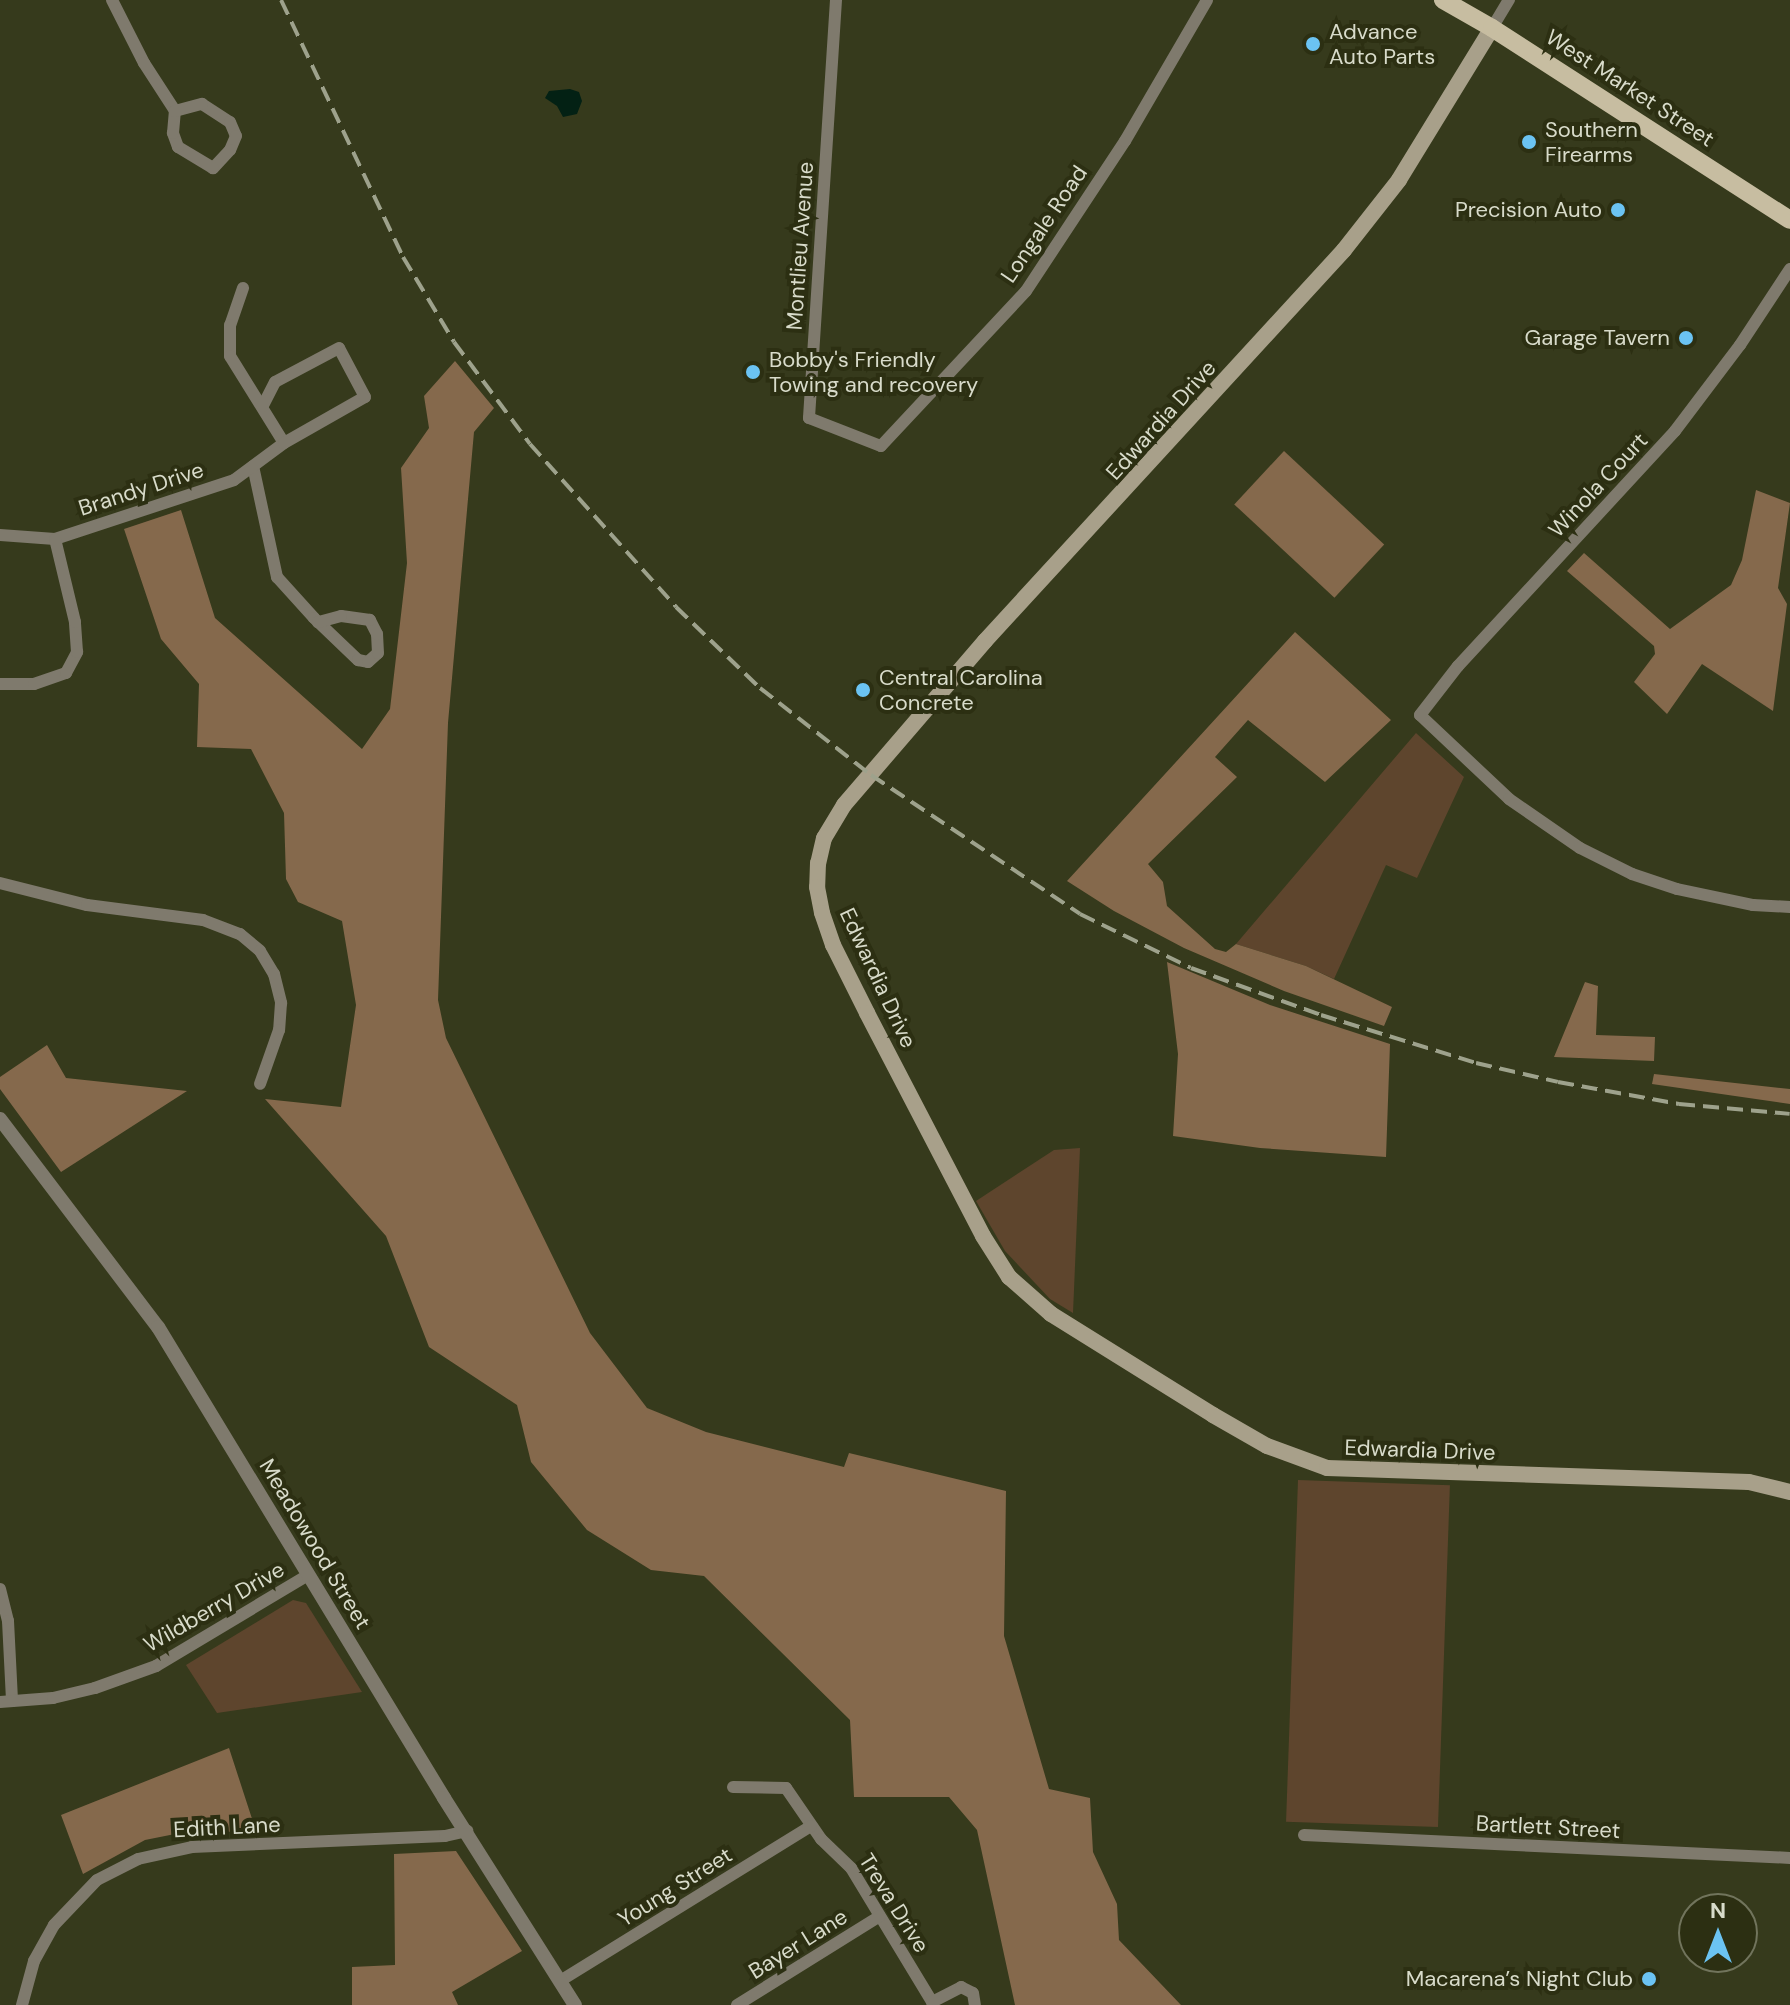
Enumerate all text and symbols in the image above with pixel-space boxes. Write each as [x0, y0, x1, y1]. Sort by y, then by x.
place label: Advance Auto Parts [1329, 18, 1435, 70]
street label: West Market Street [1541, 24, 1719, 152]
marker: Advance Auto Parts [1304, 35, 1322, 53]
place label: Southern Firearms [1545, 116, 1638, 168]
marker: Southern Firearms [1520, 133, 1538, 151]
street label: Longale Road [995, 160, 1093, 288]
street label: Montlieu Avenue [781, 161, 819, 331]
place label: Precision Auto [1455, 197, 1602, 223]
marker: Precision Auto [1609, 201, 1627, 219]
place label: Garage Tavern [1524, 325, 1670, 351]
marker: Garage Tavern [1677, 329, 1695, 347]
place label: Bobby's Friendly Towing and recovery [769, 346, 978, 398]
street label: Edwardia Drive [1101, 355, 1221, 485]
marker: Bobby's Friendly Towing and recovery [744, 363, 762, 381]
street label: Winola Court [1543, 427, 1653, 543]
street label: Brandy Drive [75, 456, 207, 522]
place label: Central Carolina Concrete [879, 664, 1043, 716]
marker: Central Carolina Concrete [854, 681, 872, 699]
street label: Edwardia Drive [834, 904, 922, 1052]
street label: Edwardia Drive [1344, 1434, 1496, 1466]
street label: Meadowood Street [254, 1454, 376, 1634]
street label: Wildberry Drive [139, 1556, 289, 1658]
street label: Bartlett Street [1475, 1810, 1621, 1844]
street label: Edith Lane [173, 1811, 281, 1843]
street label: Young Street [613, 1841, 737, 1933]
street label: Treva Drive [853, 1849, 935, 1957]
north arrow [1678, 1893, 1758, 1973]
text: N [1710, 1896, 1726, 1925]
street label: Bayer Lane [744, 1903, 852, 1985]
place label: Macarena’s Night Club [1406, 1966, 1633, 1992]
marker: Macarena’s Night Club [1640, 1970, 1658, 1988]

